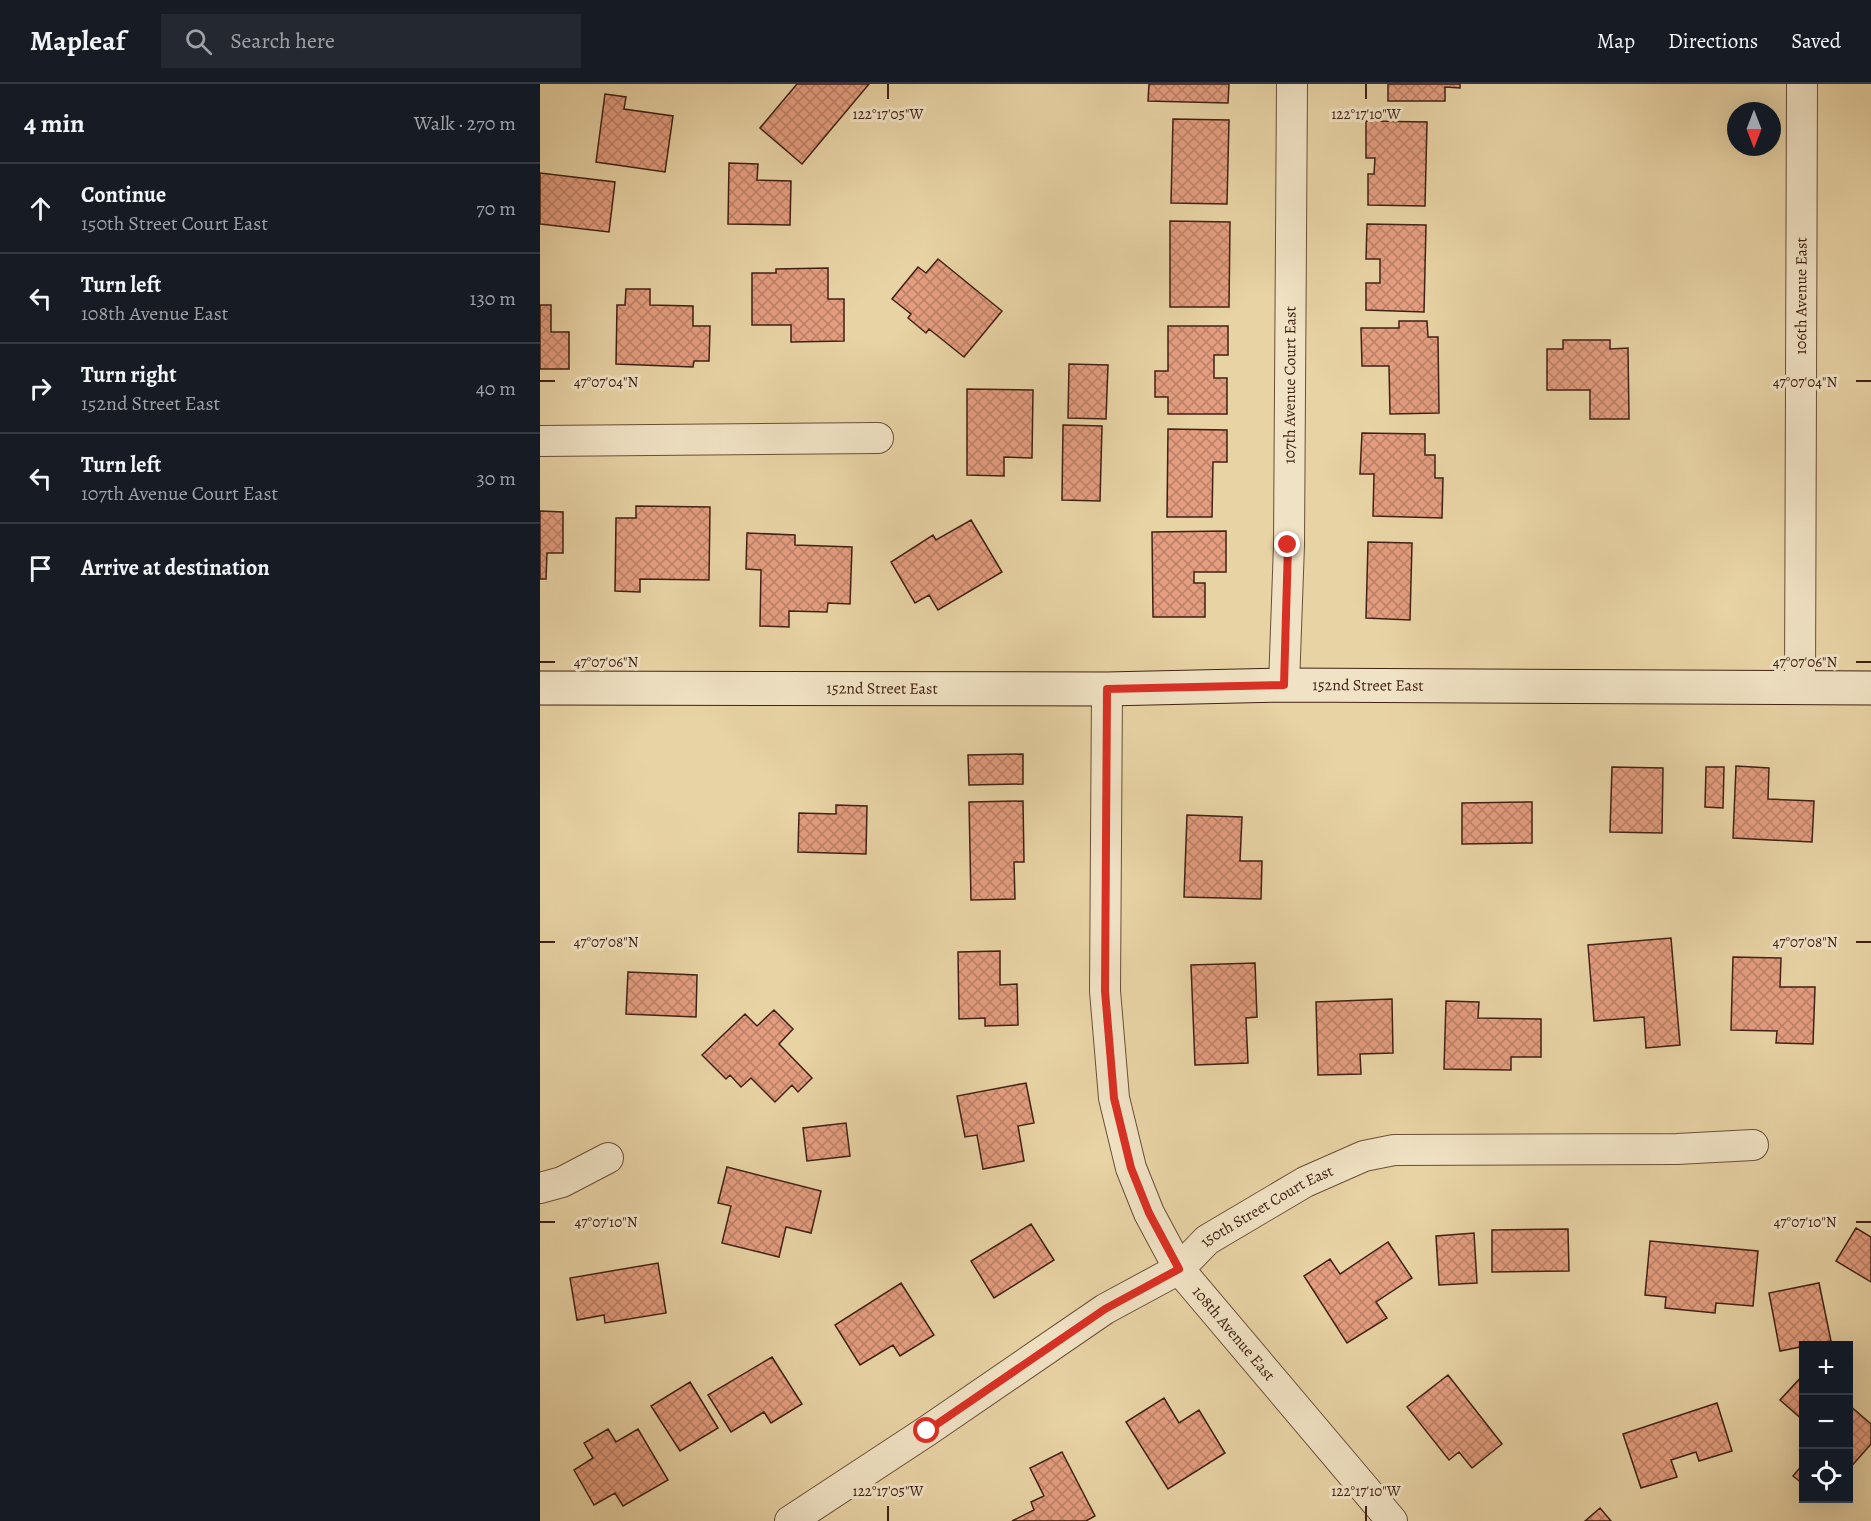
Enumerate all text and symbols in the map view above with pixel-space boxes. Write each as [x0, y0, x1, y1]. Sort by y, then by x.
search box [161, 14, 581, 68]
text: Mapleaf [30, 22, 125, 60]
icon: search [182, 25, 215, 58]
text: Search here [230, 26, 335, 56]
text: Map [1597, 27, 1635, 55]
text: Directions [1668, 27, 1758, 55]
text: Saved [1791, 27, 1841, 55]
north arrow [1727, 102, 1781, 156]
text: 122°17'05"W [853, 104, 923, 124]
text: 122°17'10"W [1331, 104, 1401, 124]
text: 4 min [24, 106, 85, 141]
text: Walk · 270 m [414, 110, 516, 137]
text: Continue [81, 180, 166, 210]
icon: ahead [24, 192, 57, 225]
text: 70 m [476, 195, 516, 222]
text: 150th Street Court East [81, 210, 268, 237]
street label: 106th Avenue East [1790, 237, 1812, 355]
text: Turn left [81, 270, 161, 300]
icon: left [24, 282, 57, 315]
text: 130 m [470, 285, 516, 312]
text: 108th Avenue East [81, 300, 228, 327]
street label: 107th Avenue Court East [1279, 306, 1302, 464]
text: Turn right [81, 360, 177, 390]
icon: right [24, 372, 57, 405]
text: 47°07'04"N [574, 372, 639, 392]
text: 47°07'04"N [1773, 372, 1838, 392]
text: 40 m [476, 375, 516, 402]
text: 152nd Street East [81, 390, 220, 417]
text: Turn left [81, 450, 161, 480]
icon: left [24, 462, 57, 495]
text: 30 m [476, 465, 516, 492]
text: 107th Avenue Court East [81, 480, 278, 507]
route end [1274, 531, 1300, 557]
icon: arrive [24, 552, 57, 585]
text: Arrive at destination [81, 553, 270, 583]
text: 47°07'06"N [574, 652, 639, 672]
text: 47°07'06"N [1773, 652, 1838, 672]
street label: 152nd Street East [1312, 674, 1424, 697]
street label: 152nd Street East [826, 678, 938, 700]
text: 47°07'08"N [573, 932, 639, 952]
text: 47°07'08"N [1772, 932, 1838, 952]
street label: 150th Street Court East [1195, 1160, 1337, 1252]
text: 47°07'10"N [575, 1212, 638, 1232]
text: 47°07'10"N [1774, 1212, 1837, 1232]
street label: 108th Avenue East [1187, 1281, 1280, 1386]
map controls [1799, 1341, 1853, 1503]
button: + [1799, 1341, 1853, 1395]
button: − [1799, 1395, 1853, 1449]
route start [913, 1417, 939, 1443]
button: locate [1799, 1449, 1853, 1503]
text: 122°17'05"W [853, 1481, 923, 1501]
text: 122°17'10"W [1331, 1481, 1401, 1501]

